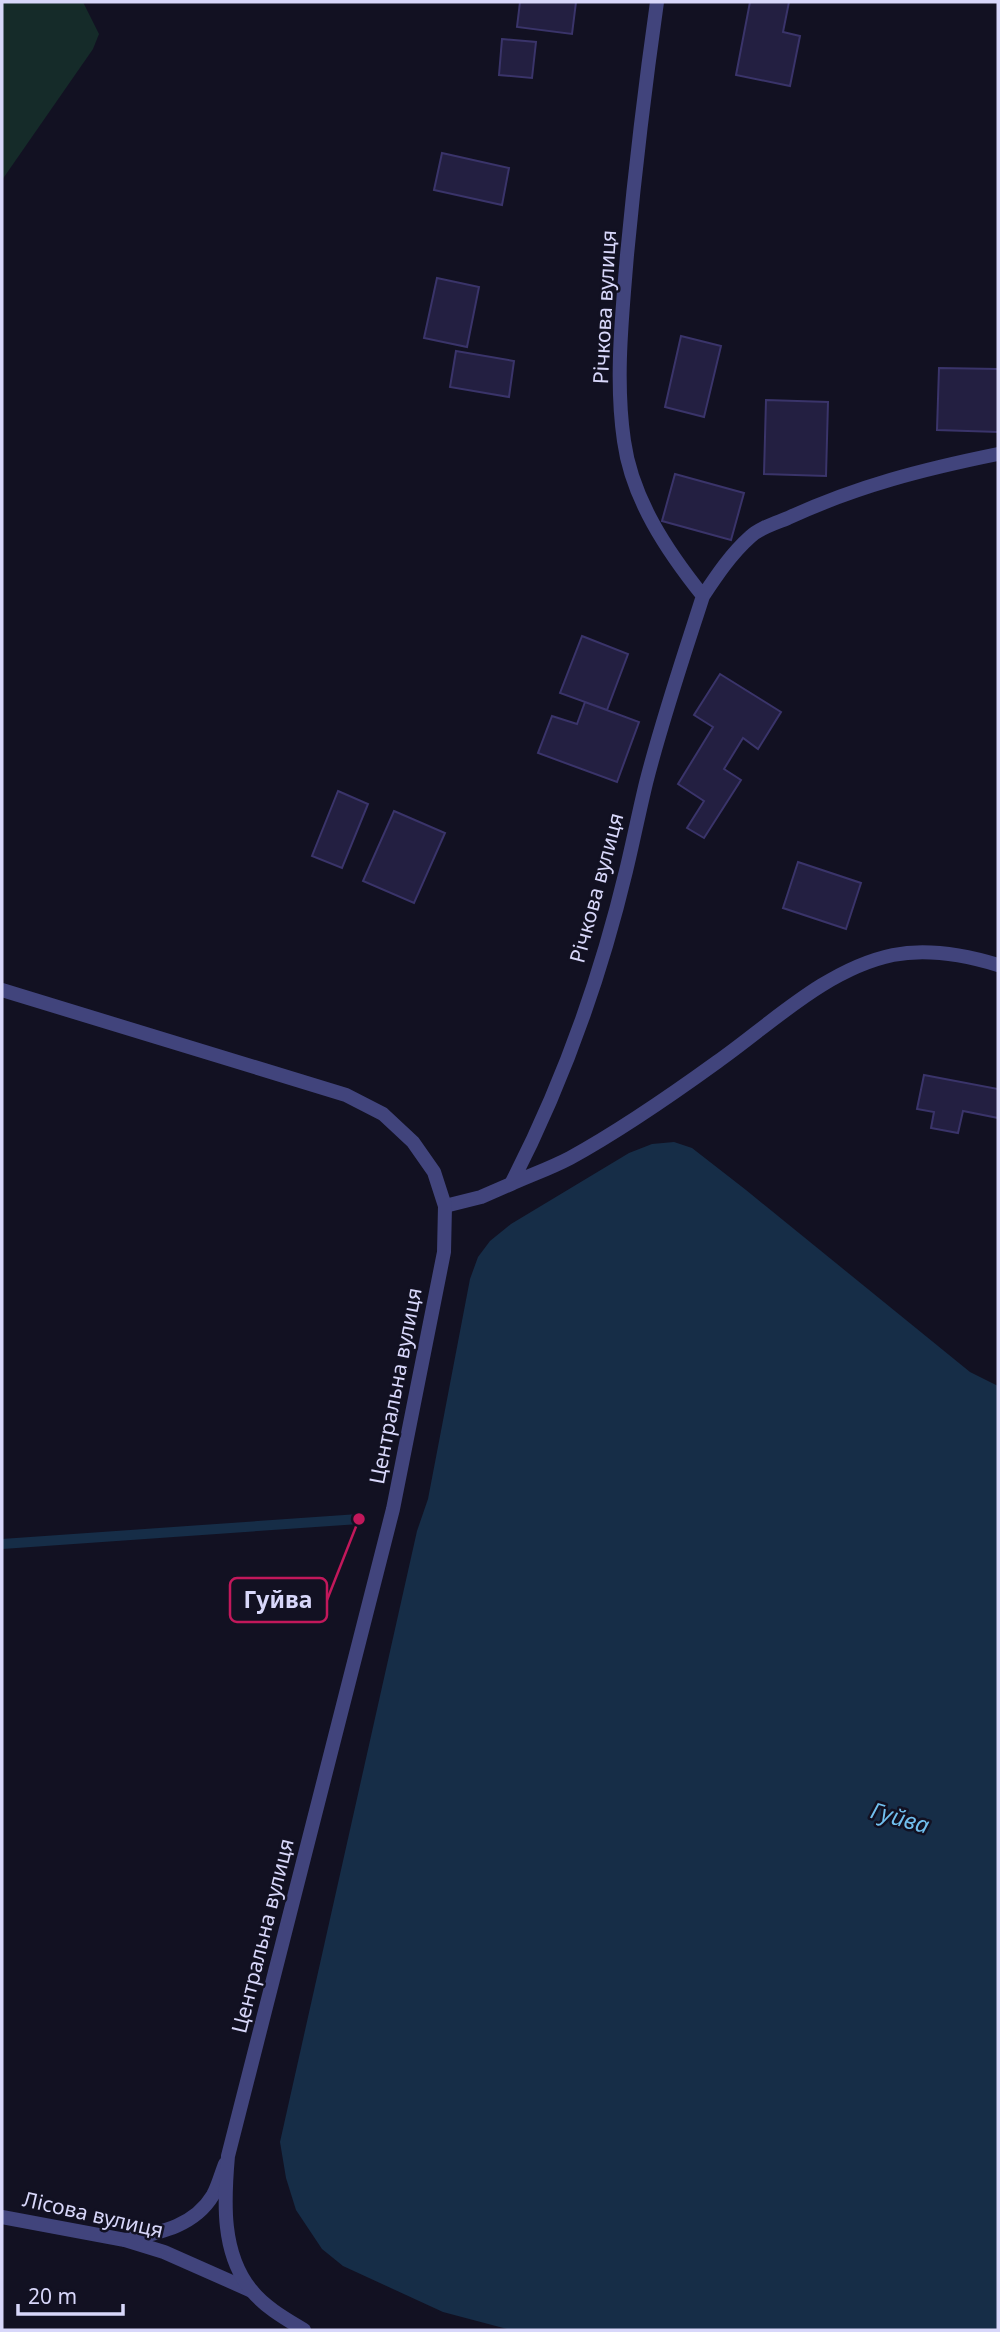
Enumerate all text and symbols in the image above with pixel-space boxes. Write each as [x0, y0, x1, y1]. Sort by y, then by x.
street label: Річкова вулиця [586, 229, 622, 385]
street label: Річкова вулиця [563, 810, 630, 966]
street label: Центральна вулиця [362, 1285, 428, 1486]
callout: Гуйва [230, 1578, 327, 1622]
text: Гуйва [244, 1583, 312, 1615]
water label: Гуйва [867, 1793, 933, 1841]
street label: Центральна вулиця [224, 1836, 300, 2036]
street label: Лісова вулиця [20, 2184, 166, 2244]
scale bar [18, 2272, 122, 2316]
text: 20 m [28, 2282, 77, 2310]

